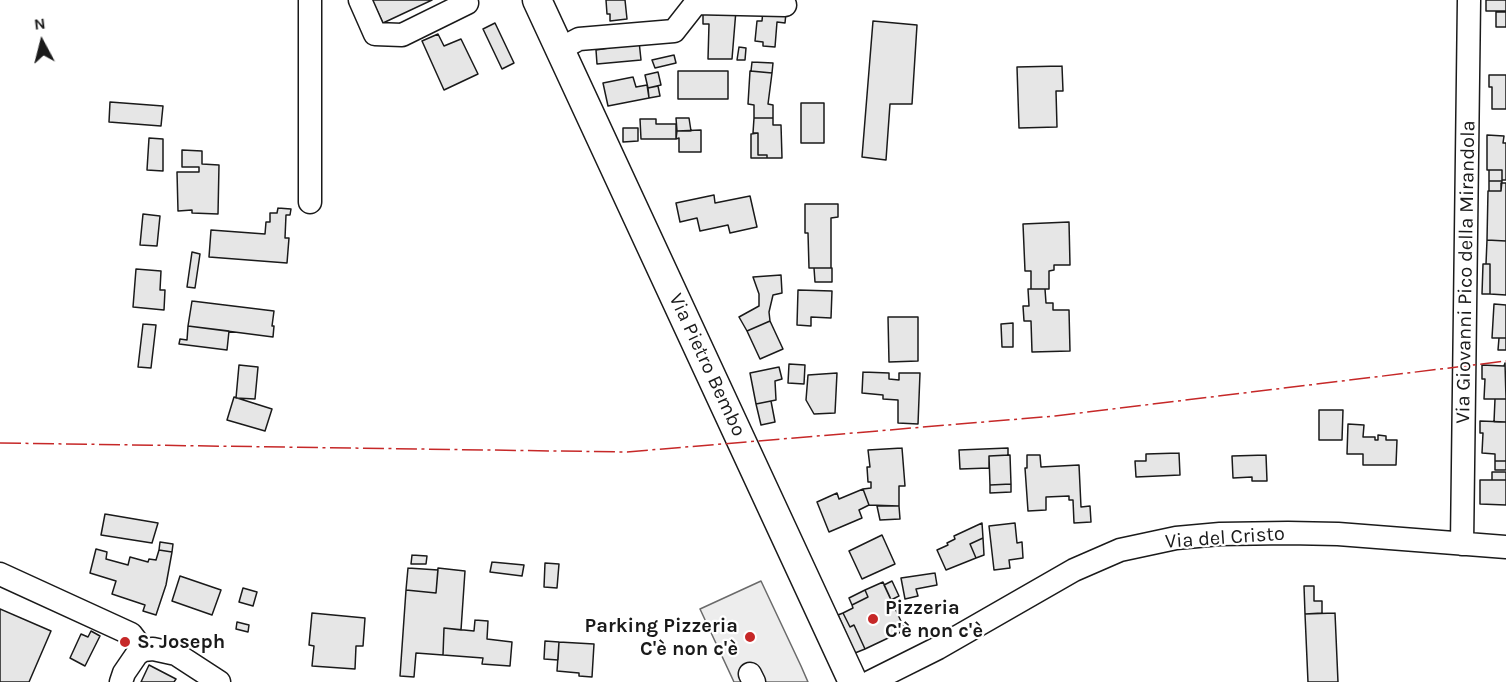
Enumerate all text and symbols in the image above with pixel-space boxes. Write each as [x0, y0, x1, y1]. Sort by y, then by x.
north arrow [12, 12, 72, 72]
text: N [33, 14, 47, 34]
street label: Via Giovanni Pico della Mirandola [1451, 120, 1481, 424]
street label: Via Pietro Bembo [663, 290, 751, 440]
street label: Via del Cristo [1164, 522, 1286, 554]
place label: Pizzeria C'è non c'è [885, 596, 983, 643]
marker: Pizzeria C'è non c'è [866, 612, 880, 626]
place label: Parking Pizzeria C'è non c'è [585, 614, 738, 661]
place label: S. Joseph [137, 630, 225, 654]
marker: Parking Pizzeria C'è non c'è [743, 630, 757, 644]
marker: S. Joseph [118, 635, 132, 649]

